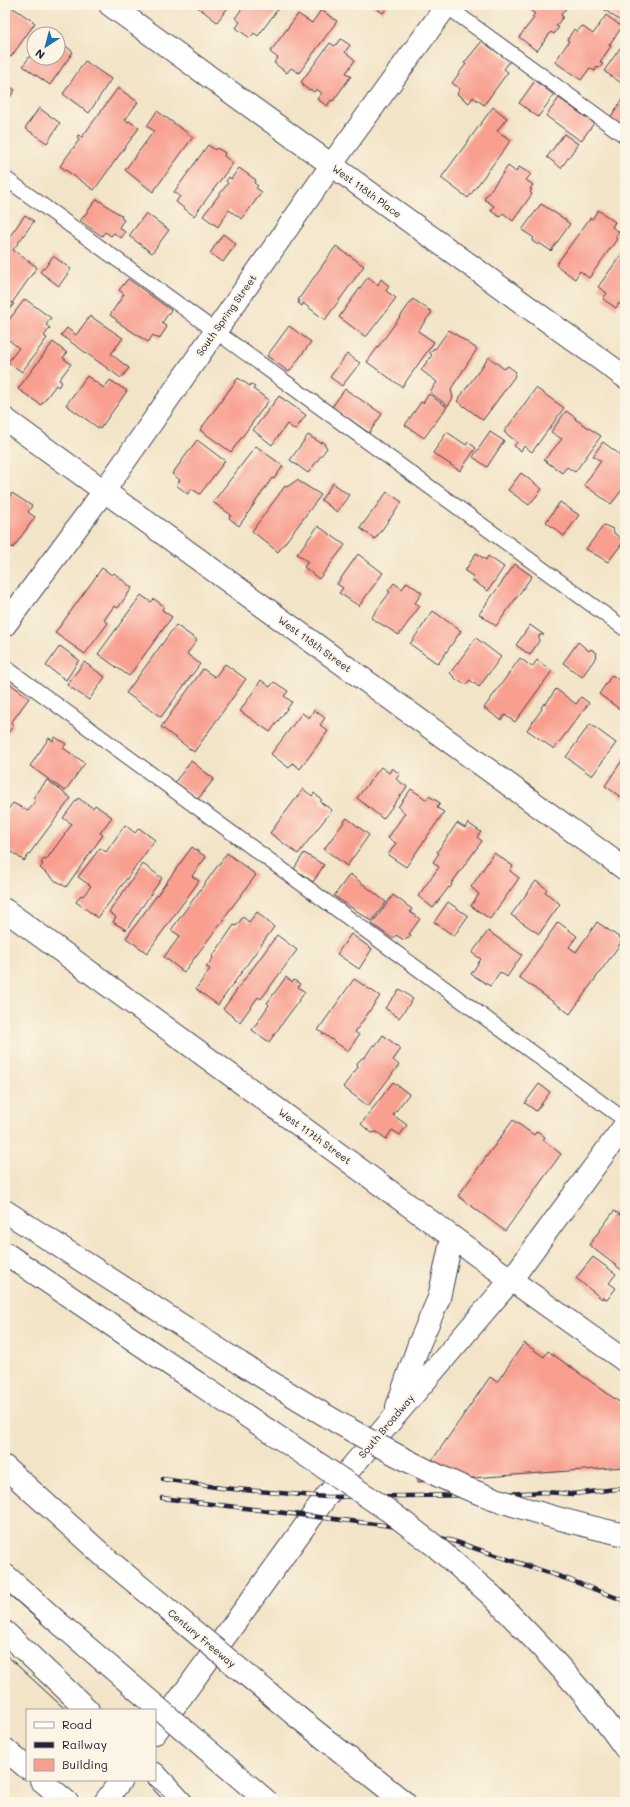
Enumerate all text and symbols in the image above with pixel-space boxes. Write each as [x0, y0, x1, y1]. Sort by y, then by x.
north arrow [26, 26, 66, 66]
text: N [32, 46, 48, 63]
street label: West 118th Place [329, 161, 405, 221]
street label: South Spring Street [193, 271, 259, 359]
street label: West 118th Street [275, 613, 355, 675]
street label: West 117th Street [276, 1105, 354, 1167]
street label: South Broadway [355, 1391, 417, 1461]
street label: Century Freeway [165, 1606, 239, 1670]
legend [26, 1709, 156, 1781]
text: Road [62, 1716, 92, 1732]
text: Railway [62, 1736, 107, 1752]
text: Building [62, 1756, 108, 1772]

